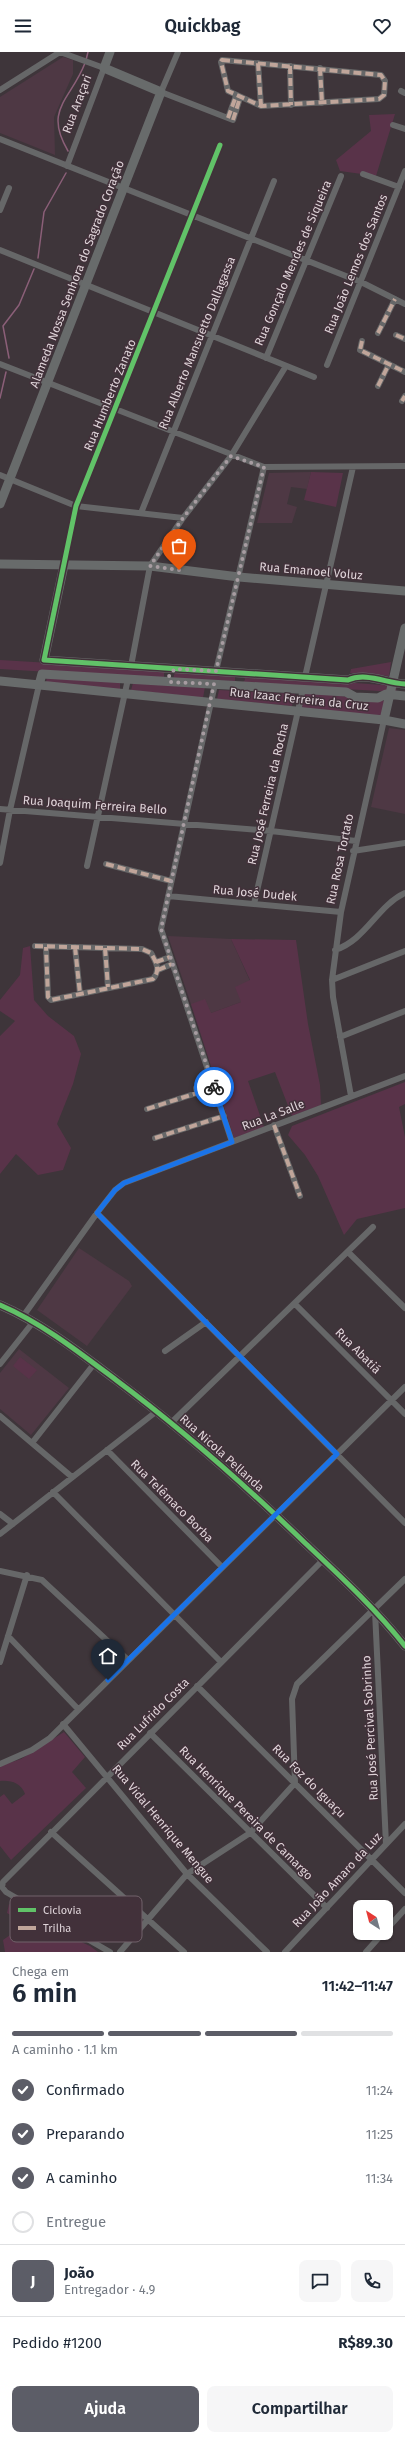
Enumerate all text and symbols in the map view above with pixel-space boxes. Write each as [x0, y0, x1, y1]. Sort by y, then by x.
icon: menu [12, 15, 34, 37]
text: Quickbag [164, 15, 241, 37]
icon: heart [371, 15, 393, 37]
street label: Rua Araçari [59, 73, 95, 135]
street label: Alameda Nossa Senhora do Sagrado Coração [27, 158, 127, 390]
street label: Rua Gonçalo Mendes de Siqueira [252, 178, 334, 348]
street label: Rua João Lemos dos Santos [322, 192, 391, 336]
street label: Rua Alberto Mansuetto Dallagassa [156, 255, 238, 431]
street label: Rua Humberto Zanato [81, 337, 139, 453]
pin [162, 529, 196, 570]
icon: bag [168, 535, 190, 557]
street label: Rua Emanoel Voluz [259, 560, 363, 582]
street label: Rua Izaac Ferreira da Cruz [229, 685, 369, 713]
street label: Rua José Ferreira da Rocha [245, 722, 291, 866]
street label: Rua Joaquim Ferreira Bello [22, 793, 168, 817]
street label: Rua Rosa Tortato [324, 812, 356, 906]
street label: Rua José Dudek [212, 882, 299, 904]
courier [194, 1067, 234, 1107]
icon: bike [203, 1076, 225, 1098]
street label: Rua La Salle [240, 1097, 306, 1133]
street label: Rua Abatiá [332, 1325, 384, 1377]
street label: Rua Nicola Pellanda [177, 1411, 267, 1495]
street label: Rua Telêmaco Borba [128, 1457, 216, 1545]
pin [91, 1639, 125, 1680]
icon: home [97, 1645, 119, 1667]
street label: Rua José Percival Sobrinho [359, 1655, 381, 1801]
street label: Rua Lufrido Costa [114, 1675, 192, 1753]
street label: Rua Foz do Iguaçu [269, 1741, 349, 1821]
street label: Rua Henrique Pereira de Camargo [176, 1743, 316, 1883]
street label: Rua Vidal Henrique Mengue [109, 1762, 217, 1886]
street label: Rua João Amaro da Luz [290, 1830, 384, 1930]
legend [10, 1896, 142, 1942]
north arrow [353, 1900, 393, 1940]
map controls [353, 1900, 393, 1940]
text: Ciclovia [43, 1904, 82, 1917]
text: Trilha [43, 1922, 71, 1935]
text: Chega em [12, 1964, 69, 1979]
text: 11:42–11:47 [322, 1977, 393, 1995]
text: 6 min [12, 1978, 77, 2009]
text: A caminho · 1.1 km [12, 2042, 118, 2057]
icon: check [12, 2079, 34, 2101]
text: Confirmado [46, 2081, 125, 2099]
text: 11:24 [366, 2083, 393, 2098]
icon: check [12, 2123, 34, 2145]
text: Preparando [46, 2125, 125, 2143]
text: 11:25 [366, 2127, 393, 2142]
icon: check [12, 2167, 34, 2189]
text: A caminho [46, 2169, 117, 2187]
text: 11:34 [365, 2171, 393, 2186]
text: Entregue [46, 2213, 106, 2231]
button: chat [299, 2260, 341, 2302]
button: phone [351, 2260, 393, 2302]
text: João [64, 2264, 94, 2282]
text: J [31, 2272, 35, 2290]
text: Entregador · 4.9 [64, 2282, 155, 2297]
text: Pedido #1200 [12, 2334, 102, 2352]
text: R$89.30 [338, 2334, 393, 2352]
button: Ajuda [12, 2386, 199, 2432]
button: Compartilhar [207, 2386, 393, 2432]

